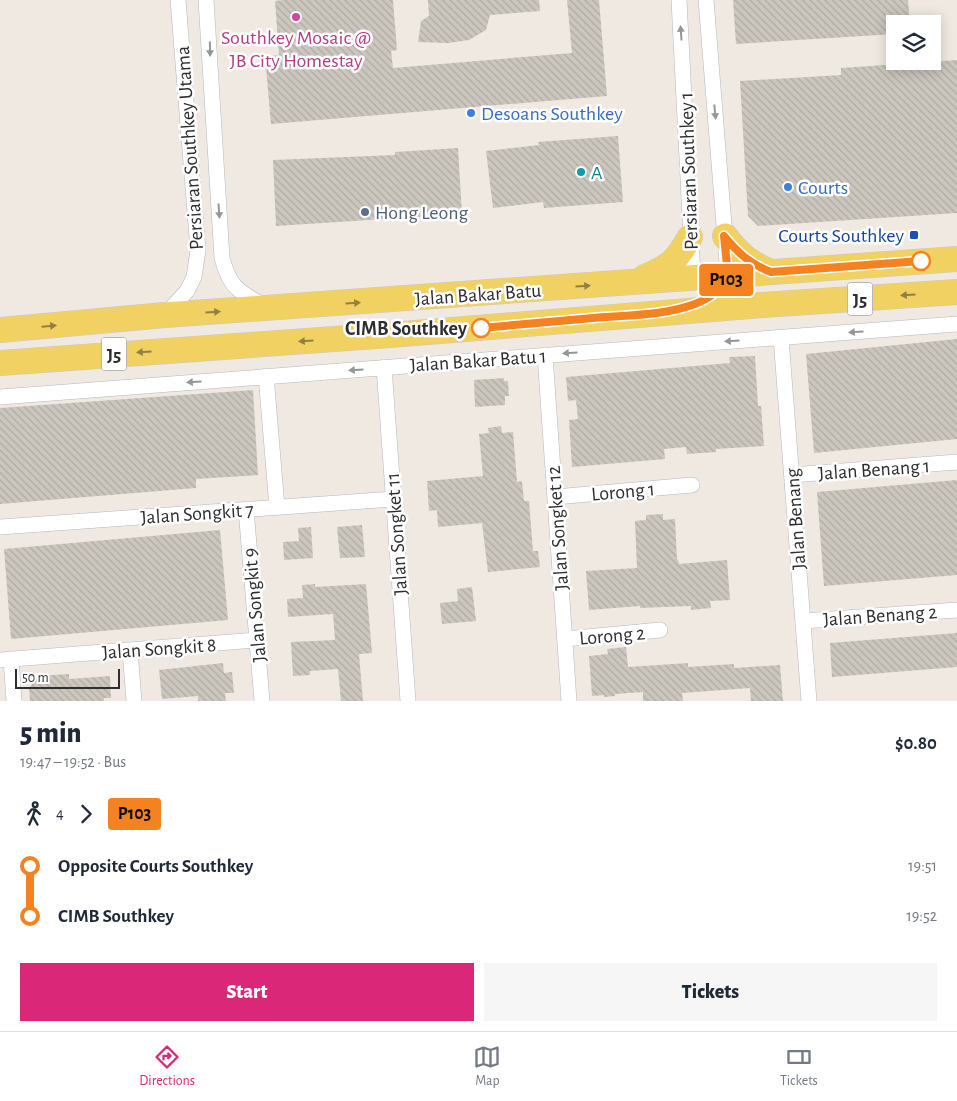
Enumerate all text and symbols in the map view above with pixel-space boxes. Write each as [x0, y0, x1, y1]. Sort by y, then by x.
marker: Southkey Mosaic @ JB City Homestay [290, 11, 302, 23]
map controls [886, 15, 941, 70]
button: layers [886, 15, 941, 70]
one-way arrow [677, 25, 685, 41]
place label: Southkey Mosaic @ JB City Homestay [221, 28, 371, 71]
one-way arrow [206, 41, 214, 57]
street label: Persiaran Southkey Utama [173, 45, 207, 251]
street label: Persiaran Southkey 1 [676, 92, 702, 250]
place label: Desoans Southkey [481, 104, 623, 124]
one-way arrow [711, 104, 719, 120]
marker: Desoans Southkey [465, 107, 477, 119]
place label: A [591, 163, 603, 183]
marker: A [575, 166, 587, 178]
place label: Courts [798, 178, 848, 198]
marker: Courts [782, 181, 794, 193]
one-way arrow [215, 203, 223, 219]
place label: Hong Leong [375, 203, 468, 223]
marker: Hong Leong [359, 206, 371, 218]
place label: Courts Southkey [778, 226, 904, 246]
marker: Courts Southkey [908, 229, 920, 241]
unlabelled marker [911, 251, 931, 271]
line badge: P103 [691, 264, 761, 296]
text: P103 [709, 271, 743, 289]
street label: Jalan Bakar Batu [414, 281, 542, 309]
one-way arrow [575, 281, 591, 289]
road number: J5 [848, 282, 872, 316]
one-way arrow [900, 292, 916, 300]
one-way arrow [345, 299, 361, 307]
one-way arrow [205, 308, 221, 316]
marker: CIMB Southkey [471, 318, 491, 338]
place label: CIMB Southkey [345, 319, 467, 339]
one-way arrow [41, 322, 57, 330]
one-way arrow [848, 328, 864, 336]
one-way arrow [298, 337, 314, 345]
road number: J5 [102, 338, 126, 370]
one-way arrow [724, 338, 740, 346]
street label: Jalan Bakar Batu 1 [409, 346, 547, 376]
one-way arrow [136, 348, 152, 356]
one-way arrow [562, 350, 578, 358]
one-way arrow [348, 366, 364, 374]
one-way arrow [186, 378, 202, 386]
street label: Jalan Benang 1 [818, 456, 931, 484]
street label: Jalan Songket 12 [544, 465, 572, 591]
street label: Jalan Benang [782, 467, 810, 570]
street label: Jalan Songket 11 [383, 472, 411, 596]
street label: Lorong 1 [590, 479, 656, 505]
street label: Jalan Songkit 7 [140, 500, 254, 528]
street label: Jalan Songkit 9 [240, 547, 270, 663]
street label: Jalan Benang 2 [822, 602, 938, 630]
street label: Lorong 2 [578, 623, 646, 649]
street label: Jalan Songkit 8 [101, 635, 217, 663]
scale bar [15, 666, 120, 689]
text: 50 m [22, 671, 49, 685]
text: 5 min [20, 720, 82, 748]
text: $0.80 [895, 734, 937, 753]
text: 19:47 – 19:52 · Bus [20, 754, 126, 770]
icon: walk [20, 800, 48, 828]
icon: forward [72, 800, 100, 828]
text: 4 [56, 805, 64, 821]
text: P103 [118, 805, 151, 823]
text: Opposite Courts Southkey [58, 857, 253, 876]
text: 19:51 [908, 858, 937, 874]
text: CIMB Southkey [58, 907, 174, 926]
text: 19:52 [906, 908, 937, 924]
button: Start [20, 963, 474, 1021]
button: Tickets [484, 963, 937, 1021]
tab: Directions [139, 1043, 195, 1090]
tab: Map [473, 1043, 501, 1090]
tab: Tickets [780, 1043, 818, 1090]

